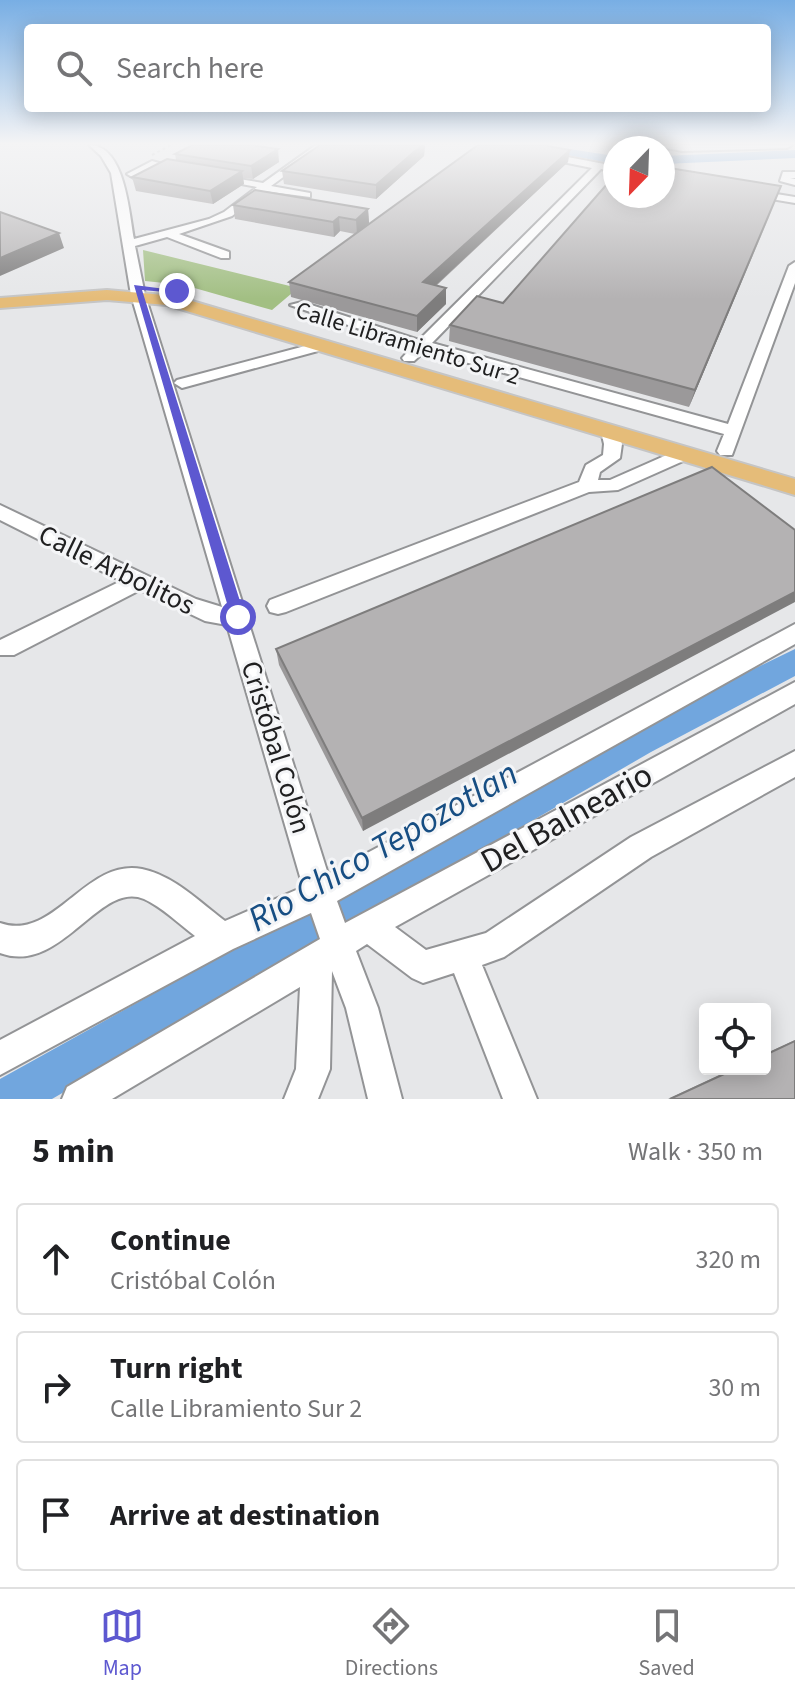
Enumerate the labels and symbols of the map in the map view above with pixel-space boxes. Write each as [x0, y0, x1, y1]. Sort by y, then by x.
north arrow [603, 136, 675, 208]
route end [159, 273, 195, 309]
street label: Calle Libramiento Sur 2 [291, 293, 524, 394]
street label: Calle Arbolitos [32, 515, 201, 625]
route start [220, 599, 256, 635]
street label: Cristóbal Colón [231, 656, 321, 839]
water label: Rio Chico Tepozotlan [238, 748, 527, 944]
street label: Del Balneario [472, 751, 662, 886]

